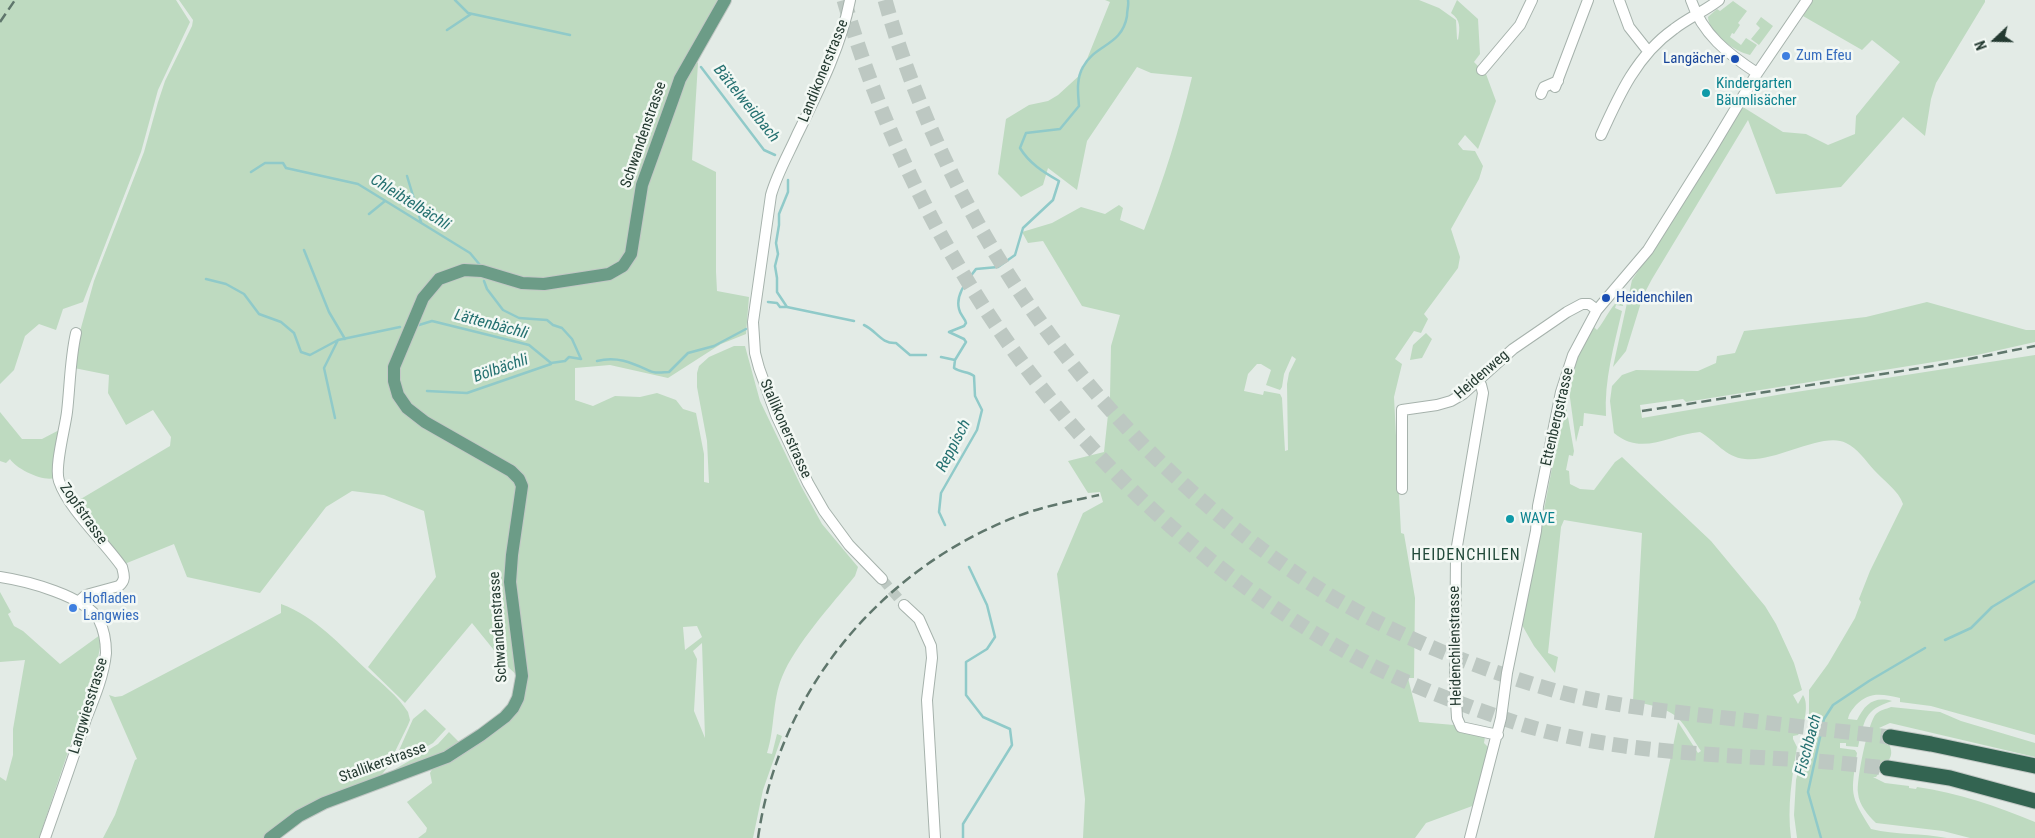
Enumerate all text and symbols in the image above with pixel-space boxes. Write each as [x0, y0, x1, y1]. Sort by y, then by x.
north arrow [1970, 15, 2020, 65]
street label: Landikonerstrasse [795, 17, 853, 125]
text: N [1972, 39, 1990, 52]
place label: Zum Efeu [1796, 47, 1852, 65]
place label: Langächer [1663, 50, 1725, 68]
marker: Zum Efeu [1780, 50, 1792, 62]
marker: Langächer [1729, 53, 1741, 65]
water label: Bättelweidbach [709, 61, 783, 147]
place label: Kindergarten Bäumlisächer [1716, 75, 1797, 110]
street label: Schwandenstrasse [617, 79, 671, 191]
marker: Kindergarten Bäumlisächer [1700, 87, 1712, 99]
water label: Chleibtelbächli [366, 171, 454, 235]
place label: Heidenchilen [1616, 289, 1693, 307]
marker: Heidenchilen [1600, 292, 1612, 304]
water label: Lättenbächli [452, 306, 530, 344]
street label: Heidenweg [1451, 347, 1513, 403]
water label: Bölbächli [471, 351, 531, 387]
street label: Ettenbergstrasse [1538, 366, 1578, 468]
street label: Stallikonerstrasse [755, 377, 815, 481]
water label: Reppisch [933, 417, 975, 475]
street label: Zopfstrasse [55, 480, 111, 548]
place label: WAVE [1520, 510, 1555, 528]
marker: WAVE [1504, 513, 1516, 525]
district label: HEIDENCHILEN [1410, 546, 1522, 566]
street label: Schwandenstrasse [486, 571, 512, 683]
street label: Heidenchilenstrasse [1446, 586, 1466, 706]
place label: Hofladen Langwies [83, 590, 139, 625]
marker: Hofladen Langwies [67, 602, 79, 614]
street label: Langwiesstrasse [66, 656, 112, 756]
water label: Fischbach [1792, 712, 1826, 778]
street label: Stallikerstrasse [337, 739, 429, 787]

